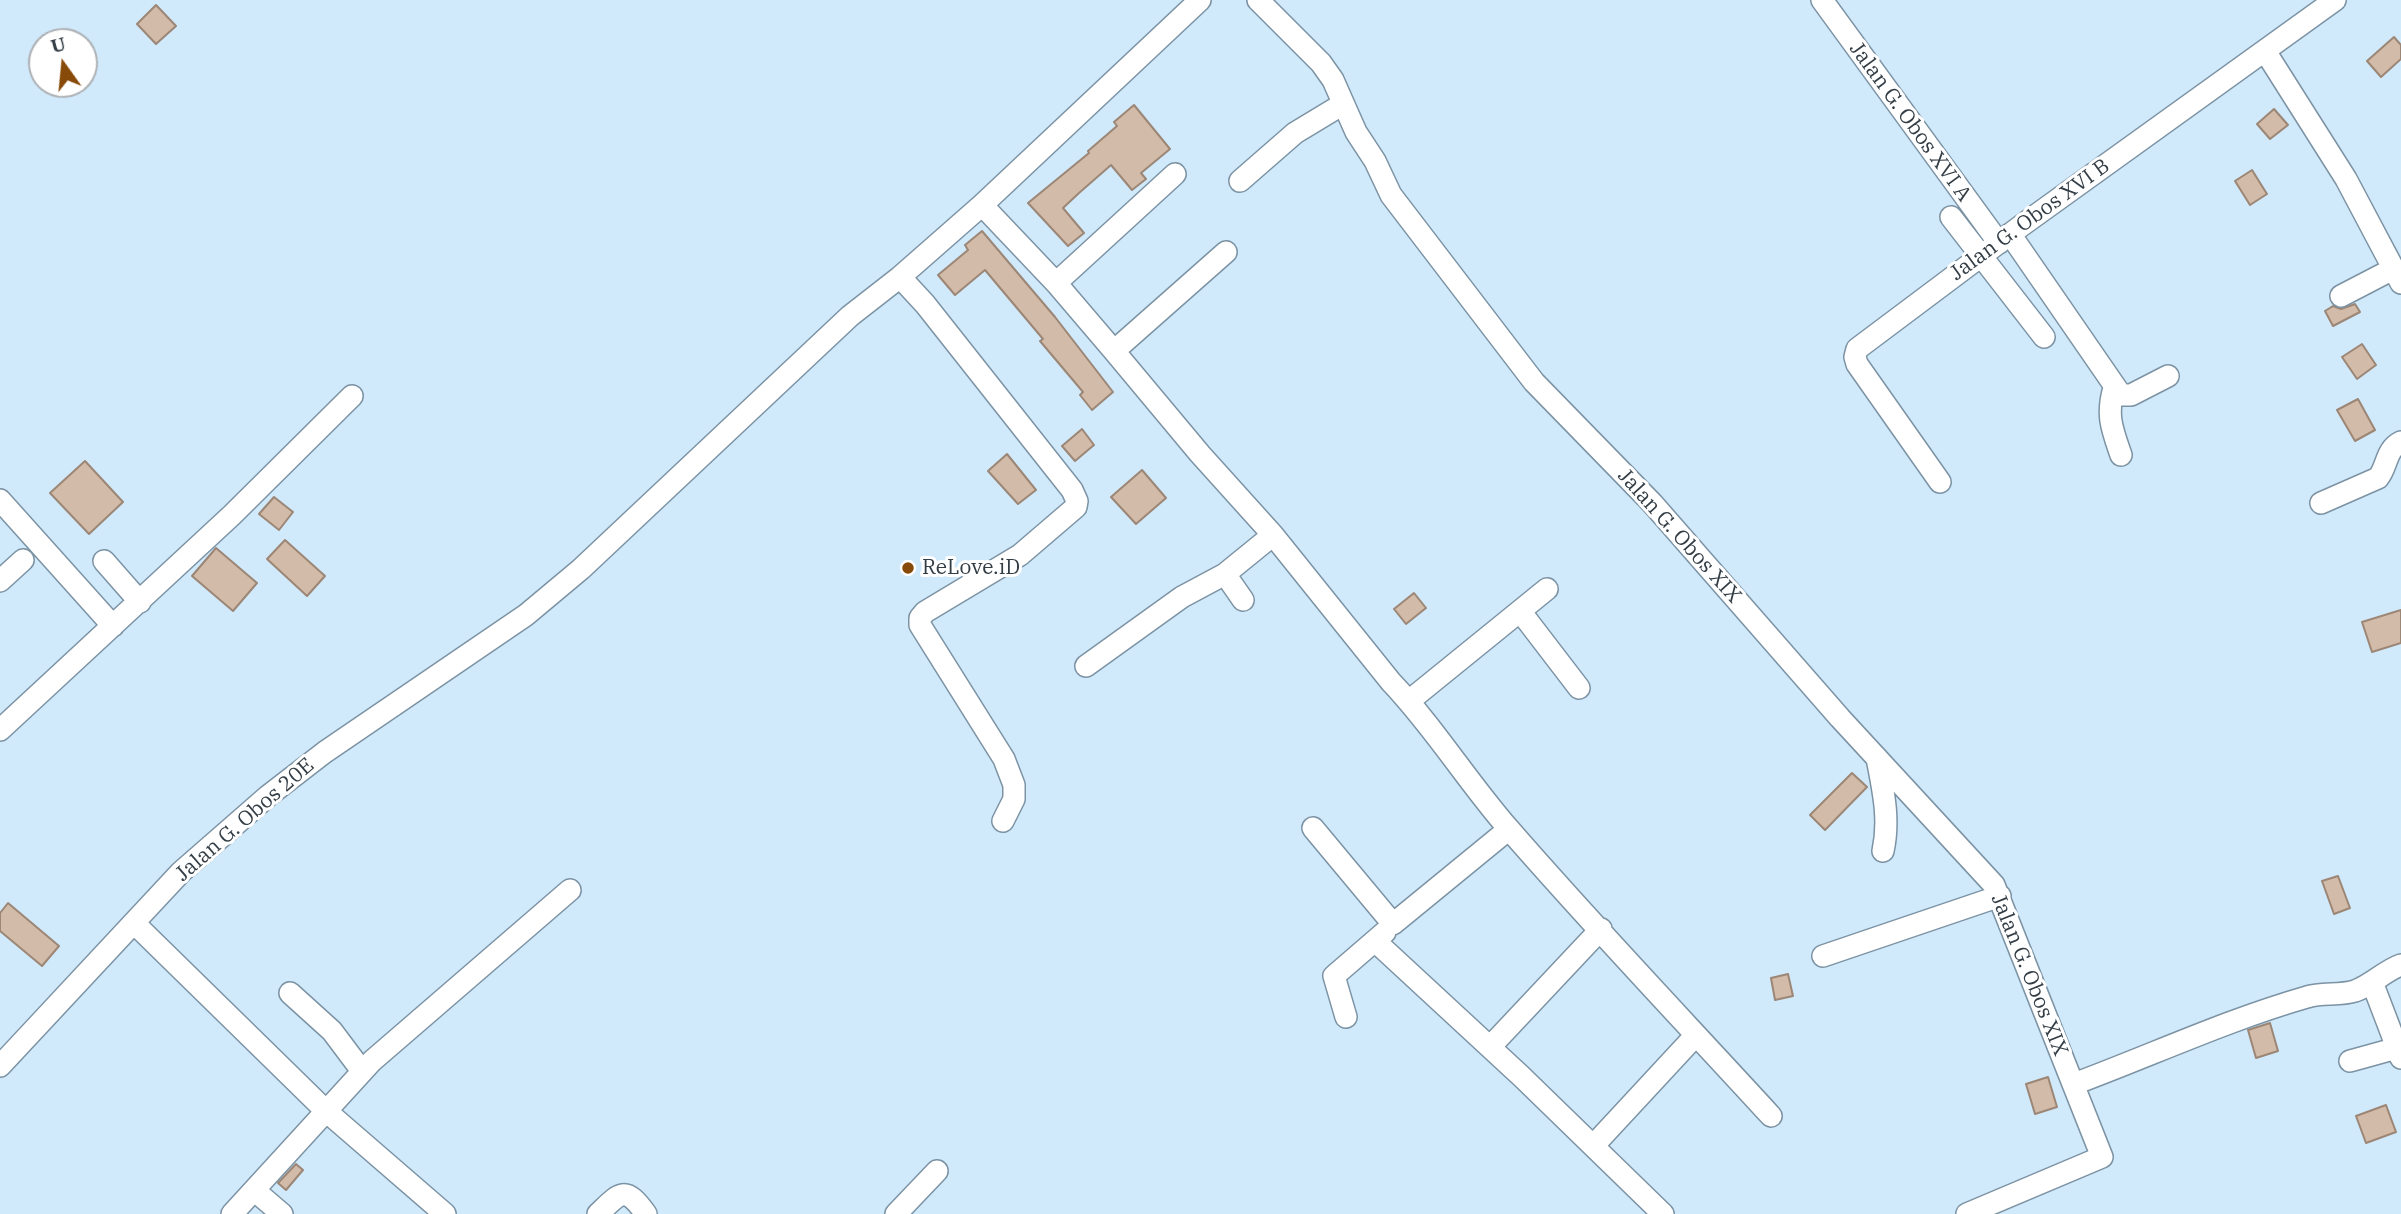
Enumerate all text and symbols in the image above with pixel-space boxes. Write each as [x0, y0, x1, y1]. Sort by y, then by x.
north arrow [28, 28, 98, 98]
text: U [48, 31, 68, 58]
street label: Jalan G. Obos XVI A [1844, 37, 1976, 207]
street label: Jalan G. Obos XVI B [1945, 154, 2115, 286]
street label: Jalan G. Obos XIX [1612, 464, 1746, 608]
place label: ReLove.iD [922, 555, 1020, 581]
marker: ReLove.iD [900, 560, 916, 576]
street label: Jalan G. Obos 20E [171, 753, 319, 887]
street label: Jalan G. Obos XIX [1985, 891, 2073, 1059]

